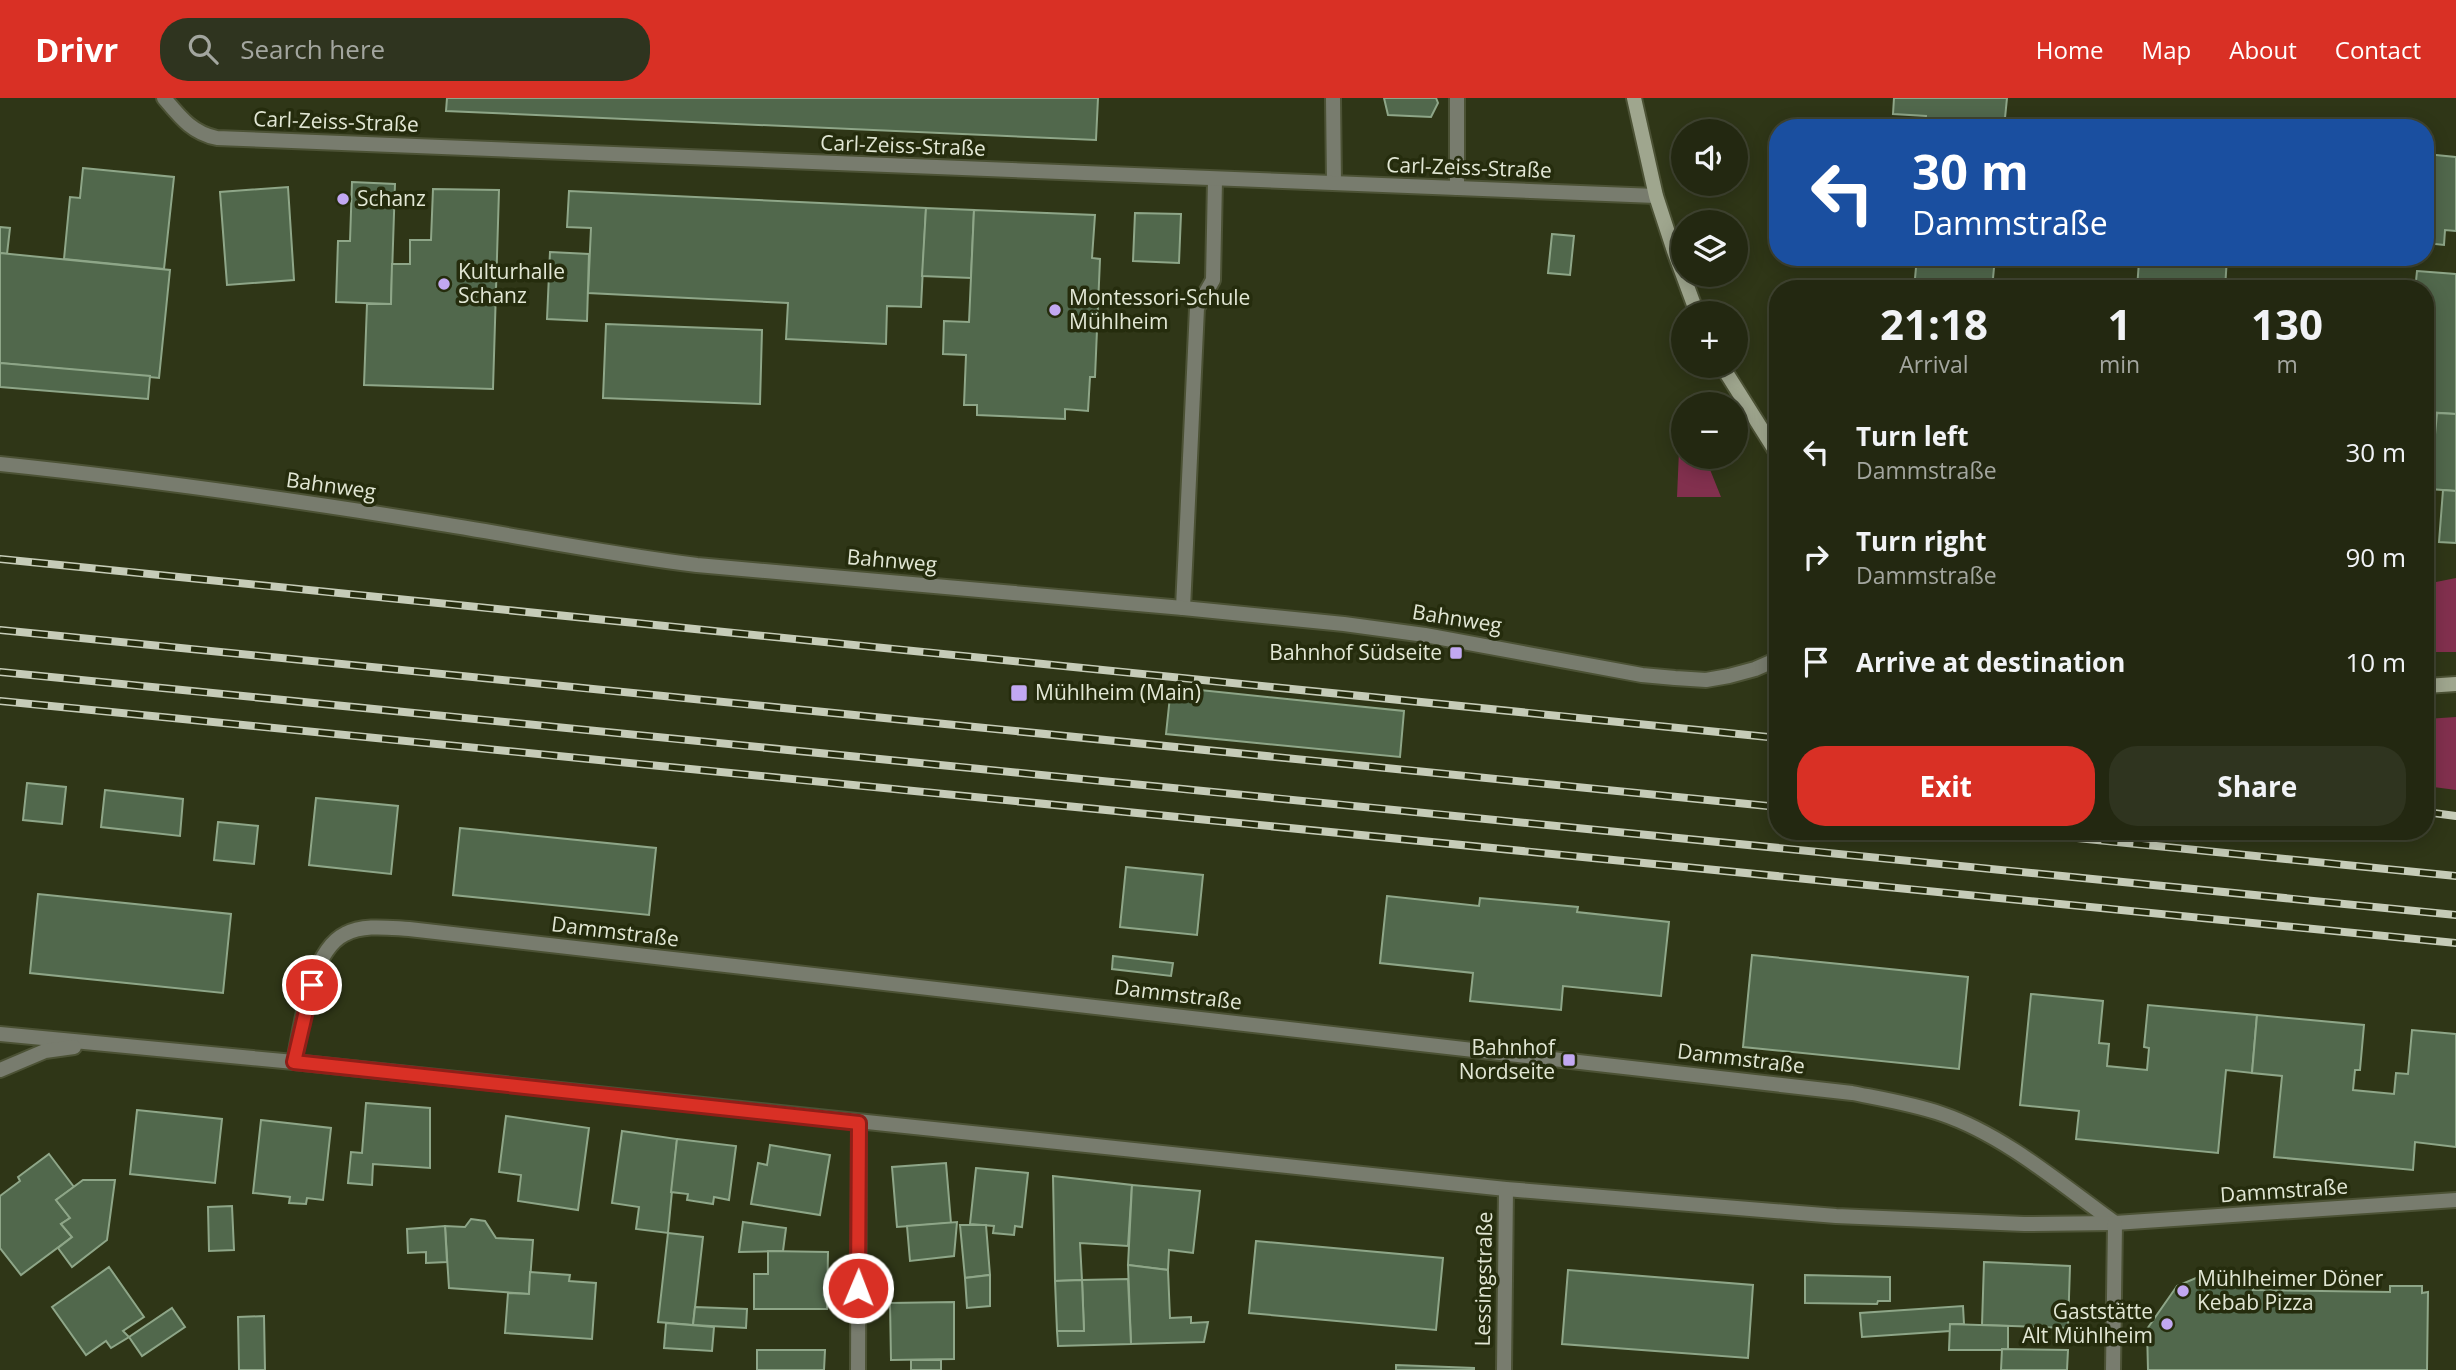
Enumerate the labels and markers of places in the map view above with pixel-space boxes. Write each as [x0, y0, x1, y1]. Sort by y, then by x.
place label: Schanz [357, 184, 426, 212]
marker: Schanz [335, 191, 351, 207]
place label: Kulturhalle Schanz [458, 257, 565, 309]
marker: Kulturhalle Schanz [436, 276, 452, 292]
place label: Montessori-Schule Mühlheim [1069, 283, 1250, 335]
marker: Montessori-Schule Mühlheim [1047, 302, 1063, 318]
place label: Bahnhof Südseite [1269, 638, 1442, 666]
marker: Bahnhof Südseite [1448, 645, 1464, 661]
place label: Mühlheim (Main) [1035, 678, 1201, 706]
marker: Mühlheim (Main) [1009, 683, 1029, 703]
pin [282, 955, 342, 1015]
place label: Bahnhof Nordseite [1459, 1033, 1557, 1085]
marker: Bahnhof Nordseite [1561, 1052, 1577, 1068]
place label: Mühlheimer Döner Kebab Pizza [2197, 1264, 2384, 1316]
marker: Mühlheimer Döner Kebab Pizza [2175, 1283, 2191, 1299]
place label: Gaststätte Alt Mühlheim [2022, 1297, 2153, 1349]
marker: Gaststätte Alt Mühlheim [2159, 1316, 2175, 1332]

